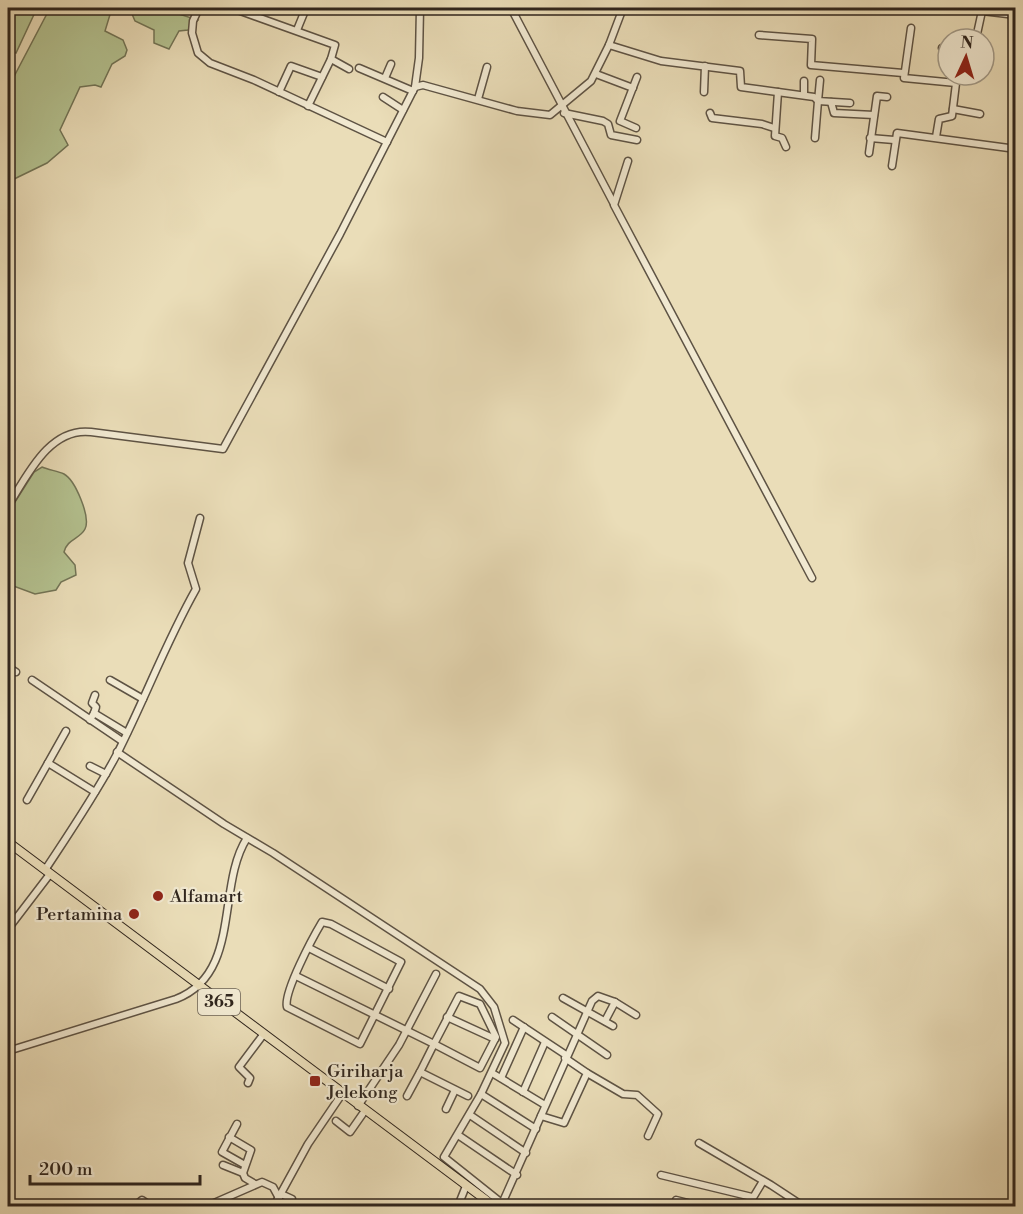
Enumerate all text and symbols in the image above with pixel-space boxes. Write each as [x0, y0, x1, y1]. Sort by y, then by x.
north arrow [936, 27, 996, 87]
text: N [960, 33, 974, 53]
place label: Alfamart [169, 885, 243, 908]
marker: Alfamart [151, 889, 165, 903]
place label: Pertamina [36, 903, 123, 926]
marker: Pertamina [127, 907, 141, 921]
road number: 365 [198, 989, 240, 1015]
place label: Giriharja Jelekong [326, 1060, 404, 1104]
marker: Giriharja Jelekong [308, 1074, 322, 1088]
scale bar [30, 1148, 200, 1186]
text: 200 m [39, 1158, 93, 1181]

